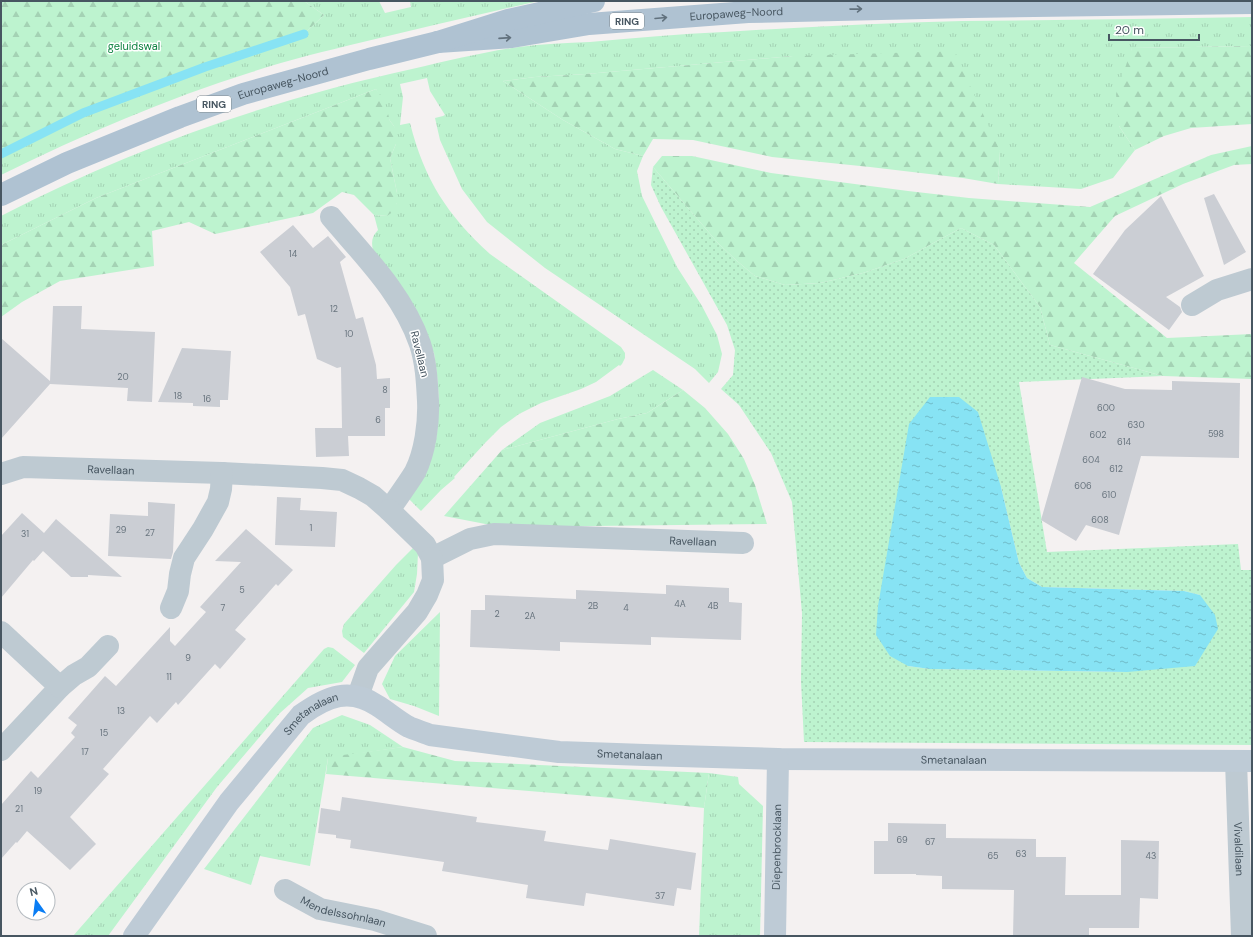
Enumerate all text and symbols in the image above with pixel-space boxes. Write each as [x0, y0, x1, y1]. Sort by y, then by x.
street label: Europaweg-Noord [689, 4, 783, 23]
one-way arrow [849, 5, 862, 13]
road number: RING [610, 13, 644, 29]
one-way arrow [654, 15, 667, 22]
scale bar [1109, 16, 1199, 42]
text: 20 m [1115, 22, 1144, 38]
one-way arrow [498, 34, 511, 41]
park label: geluidswal [108, 39, 160, 53]
street label: Europaweg-Noord [236, 64, 330, 102]
road number: RING [197, 96, 231, 112]
house number: 14 [289, 248, 298, 260]
house number: 12 [330, 303, 338, 315]
house number: 10 [345, 328, 353, 340]
street label: Ravellaan [408, 329, 432, 379]
house number: 20 [117, 371, 129, 383]
house number: 8 [382, 384, 388, 396]
house number: 18 [174, 390, 182, 402]
house number: 16 [203, 393, 212, 405]
house number: 600 [1097, 402, 1115, 414]
house number: 6 [375, 414, 381, 426]
house number: 630 [1127, 419, 1145, 431]
house number: 598 [1208, 428, 1224, 440]
house number: 602 [1090, 429, 1106, 441]
house number: 614 [1117, 436, 1131, 448]
house number: 604 [1082, 454, 1100, 466]
street label: Ravellaan [87, 462, 135, 477]
house number: 612 [1109, 463, 1123, 475]
house number: 606 [1074, 480, 1092, 492]
house number: 610 [1102, 489, 1116, 501]
house number: 608 [1091, 514, 1109, 526]
house number: 1 [310, 522, 313, 534]
house number: 29 [116, 524, 127, 536]
house number: 27 [145, 527, 155, 539]
house number: 31 [21, 528, 29, 540]
street label: Ravellaan [669, 533, 717, 549]
house number: 5 [239, 584, 245, 596]
house number: 4A [674, 598, 686, 610]
house number: 2B [588, 600, 598, 612]
house number: 4B [708, 600, 718, 612]
house number: 7 [221, 602, 226, 614]
house number: 4 [623, 602, 629, 614]
house number: 2 [494, 608, 500, 620]
house number: 2A [524, 610, 536, 622]
house number: 9 [185, 652, 191, 664]
house number: 11 [166, 671, 172, 683]
street label: Smetanalaan [280, 690, 340, 738]
house number: 13 [117, 705, 125, 717]
house number: 15 [100, 727, 108, 739]
house number: 17 [81, 746, 89, 758]
street label: Smetanalaan [597, 746, 663, 763]
street label: Smetanalaan [921, 753, 987, 767]
house number: 19 [34, 785, 43, 797]
house number: 21 [15, 803, 23, 815]
street label: Diepenbrocklaan [769, 804, 784, 890]
street label: Vivaldilaan [1231, 822, 1247, 876]
house number: 69 [896, 834, 908, 846]
house number: 67 [925, 836, 935, 848]
house number: 63 [1016, 848, 1026, 860]
house number: 65 [988, 850, 998, 862]
house number: 43 [1146, 850, 1156, 862]
north arrow [16, 881, 56, 921]
text: N [28, 884, 39, 899]
house number: 37 [655, 890, 665, 902]
street label: Mendelssohnlaan [298, 893, 388, 930]

